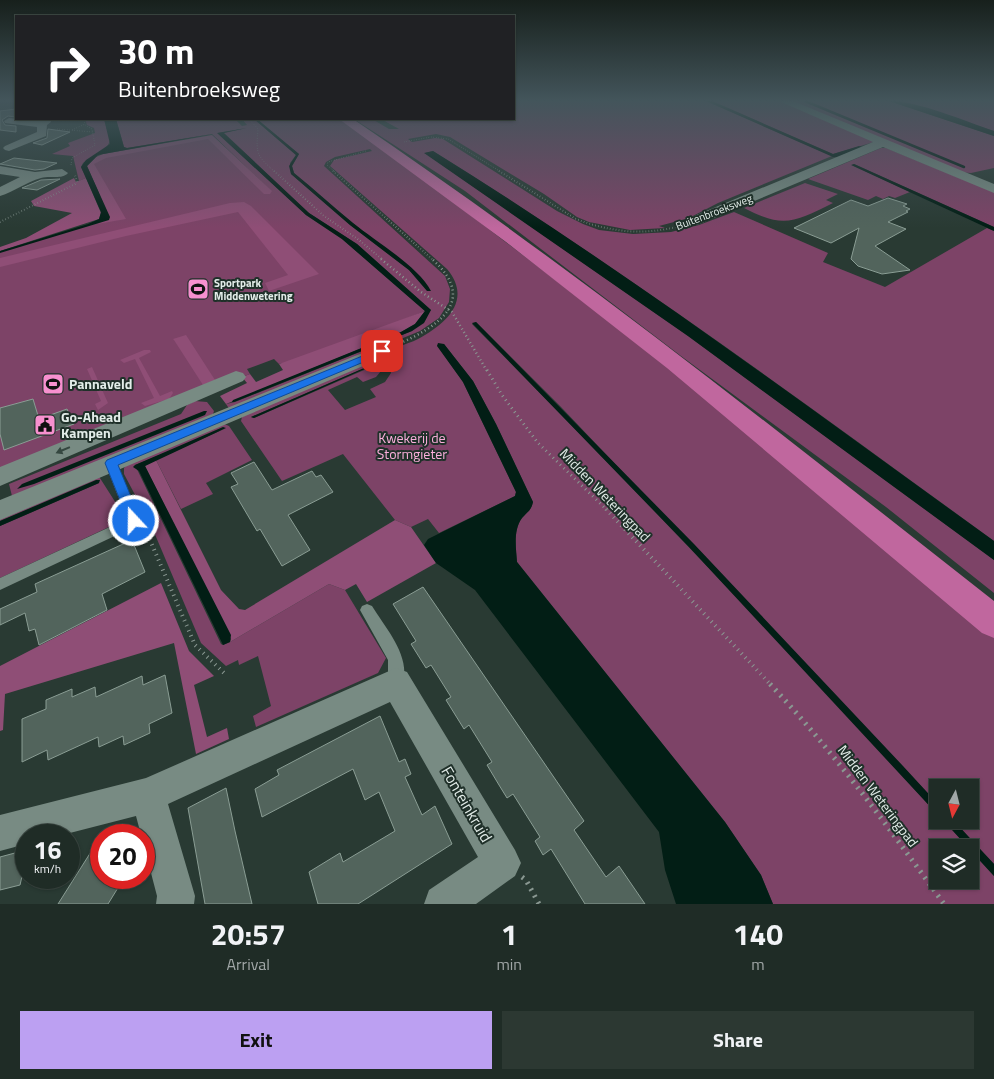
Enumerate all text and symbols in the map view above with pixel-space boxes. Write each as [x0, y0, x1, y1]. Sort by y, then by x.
text: 30 m [118, 24, 194, 78]
icon: right [35, 35, 100, 100]
text: Buitenbroeksweg [118, 72, 280, 106]
street label: Buitenbroeksweg [673, 190, 755, 234]
place label: Sportpark Middenwetering [214, 275, 293, 304]
sports icon: Sportpark Middenwetering [186, 277, 210, 301]
pin [361, 330, 403, 372]
icon: arrive [368, 337, 396, 365]
sports icon: Pannaveld [41, 372, 65, 396]
place label: Pannaveld [69, 373, 132, 394]
place label: Go-Ahead Kampen [61, 406, 121, 443]
public building icon: Go-Ahead Kampen [33, 413, 57, 437]
park label: Kwekerij de Stormgieter [377, 427, 447, 464]
street label: Midden Weteringpad [555, 443, 656, 546]
one-way arrow [56, 447, 70, 455]
position arrow [107, 494, 159, 546]
street label: Midden Weteringpad [833, 740, 924, 851]
street label: Fonteinkruid [435, 761, 499, 847]
north arrow [929, 779, 979, 829]
map controls [929, 779, 979, 889]
speed limit sign: 20 [90, 824, 155, 889]
text: 16 [33, 831, 62, 869]
button: layers [929, 839, 979, 889]
text: km/h [34, 859, 61, 878]
text: 20:57 [211, 911, 286, 957]
text: 1 [501, 911, 518, 957]
text: 140 [733, 911, 783, 957]
text: Arrival [227, 952, 270, 976]
text: min [496, 952, 522, 976]
text: m [751, 952, 765, 976]
button: Exit [20, 1011, 492, 1069]
button: Share [502, 1011, 974, 1069]

